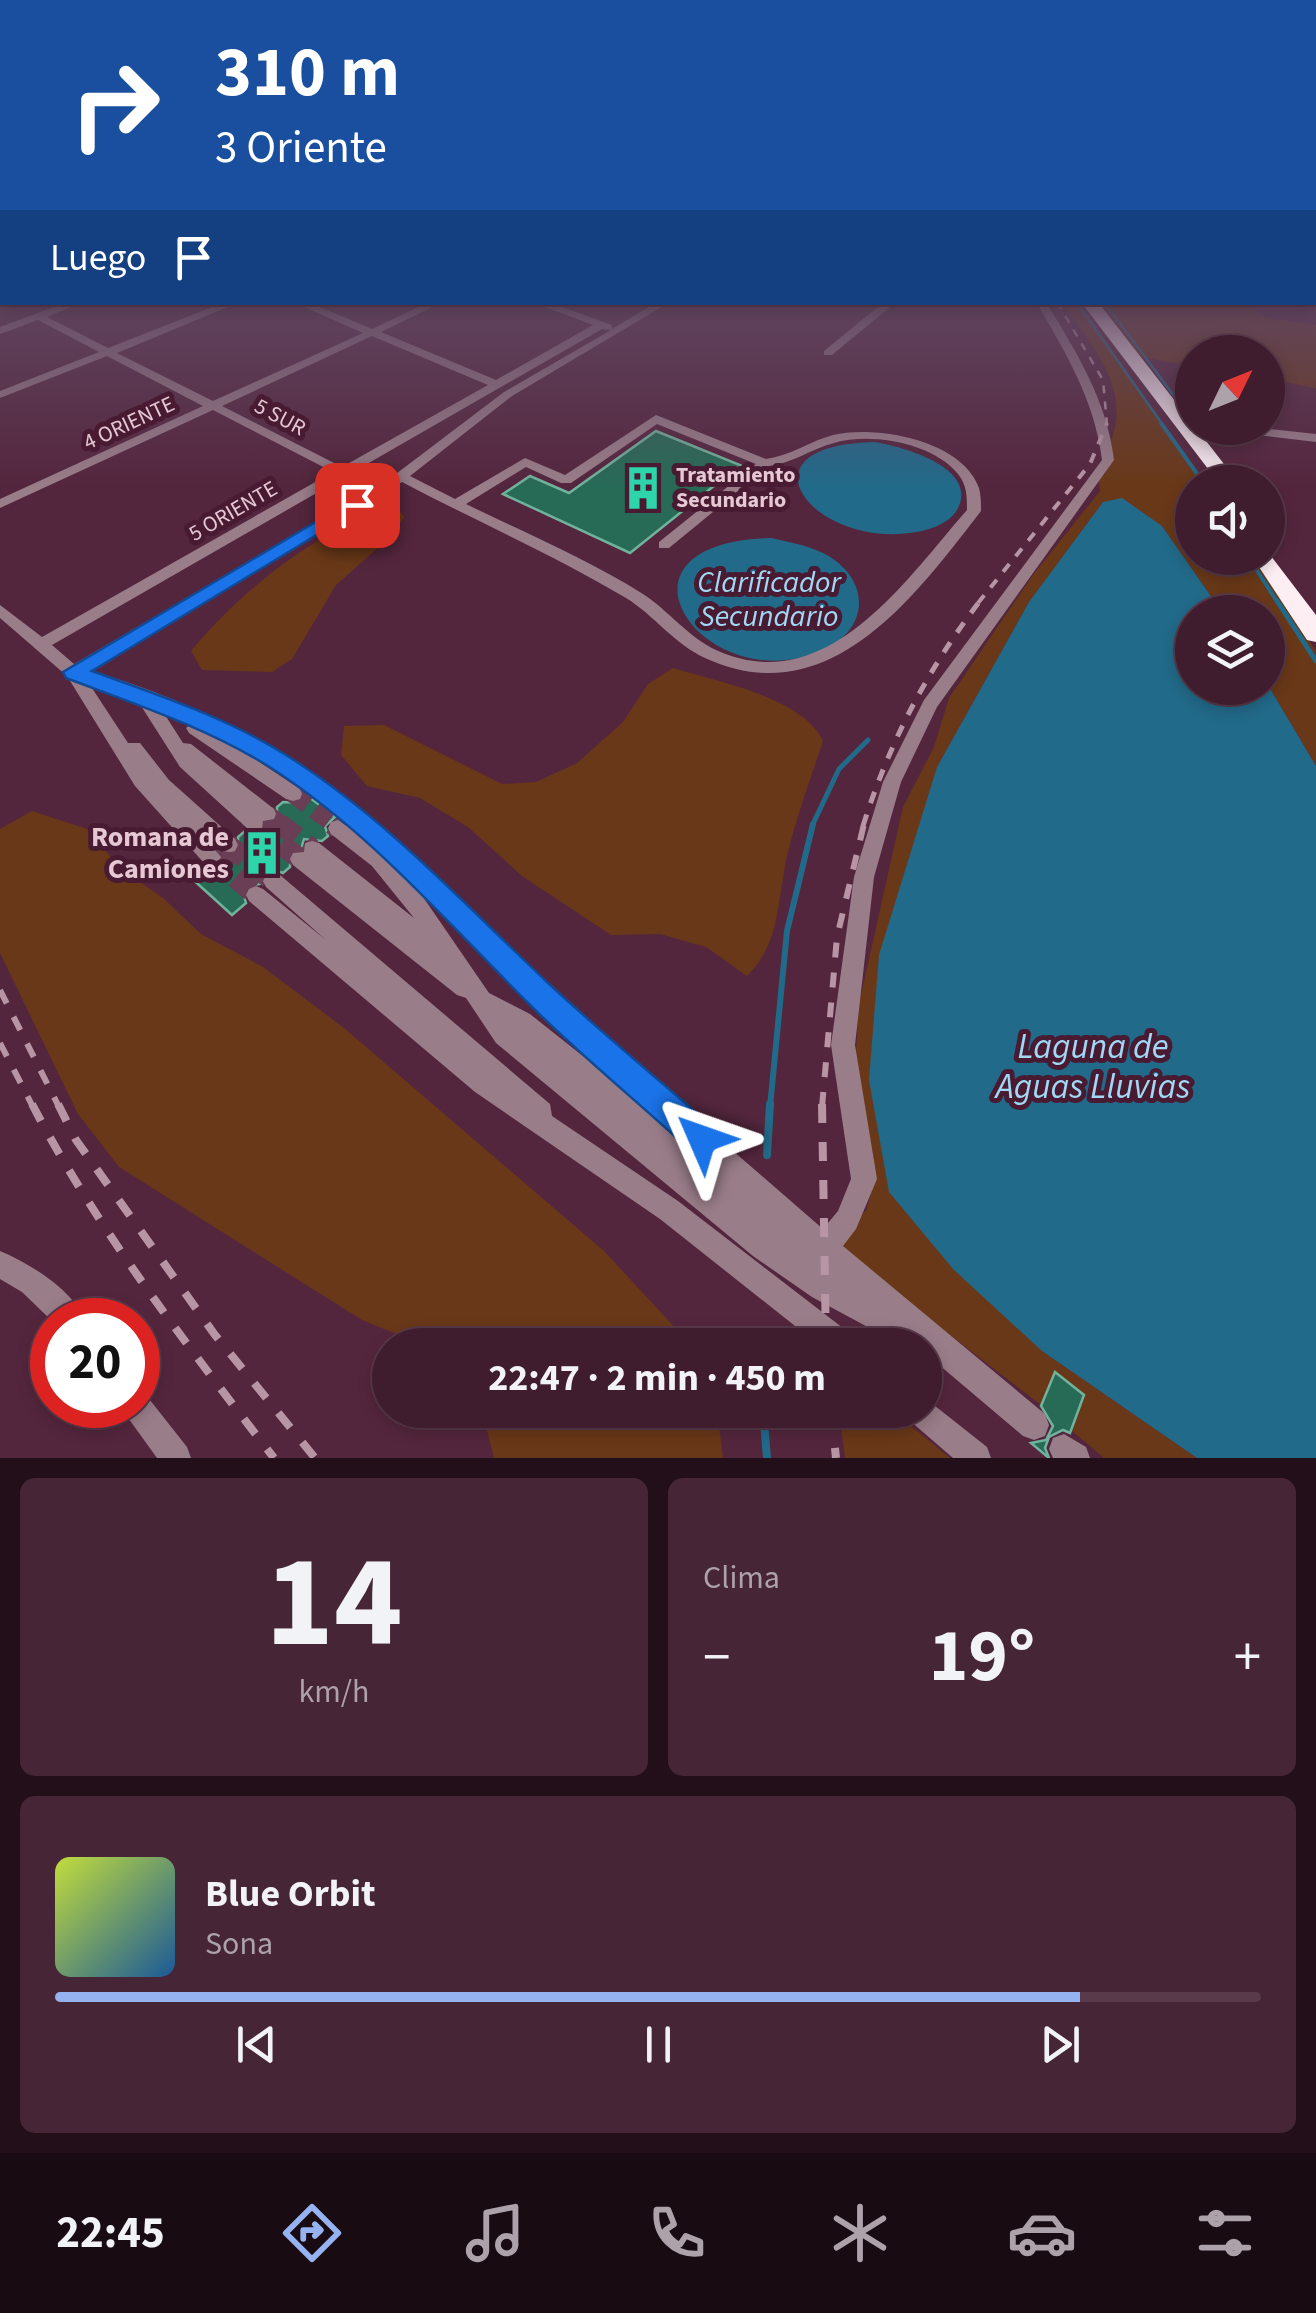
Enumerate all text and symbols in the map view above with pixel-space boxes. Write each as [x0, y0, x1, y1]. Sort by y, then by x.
text: 310 m [215, 23, 400, 123]
icon: right [50, 40, 180, 170]
text: 3 Oriente [215, 116, 387, 180]
icon: arrive [166, 230, 221, 285]
text: Luego [50, 231, 146, 285]
north arrow [1175, 335, 1285, 445]
map controls [1175, 335, 1285, 705]
street label: 4 ORIENTE [78, 388, 180, 458]
street label: 5 SUR [249, 390, 311, 444]
place label: Tratamiento Secundario [676, 459, 795, 516]
pin [315, 463, 400, 548]
building icon: Tratamiento Secundario [619, 464, 667, 512]
button: sound [1175, 465, 1285, 575]
street label: 5 ORIENTE [183, 473, 283, 549]
icon: arrive [330, 478, 385, 533]
water label: Clarificador Secundario [697, 561, 842, 638]
button: layers [1175, 595, 1285, 705]
place label: Romana de Camiones [91, 817, 229, 889]
building icon: Romana de Camiones [238, 829, 286, 877]
water label: Laguna de Aguas Lluvias [994, 1022, 1190, 1112]
position arrow [650, 1087, 754, 1191]
speed limit sign: 20 [30, 1298, 160, 1428]
text: 22:47 · 2 min · 450 m [488, 1351, 826, 1405]
text: 14 [265, 1511, 403, 1696]
text: Clima [703, 1555, 780, 1601]
text: 19° [929, 1603, 1035, 1710]
text: − [703, 1619, 730, 1697]
text: + [1234, 1619, 1261, 1697]
text: km/h [299, 1669, 369, 1715]
text: Blue Orbit [205, 1867, 376, 1921]
text: Sona [205, 1921, 273, 1967]
icon: previous [229, 2017, 284, 2072]
icon: pause [631, 2017, 686, 2072]
icon: next [1033, 2017, 1088, 2072]
icon: directions [277, 2198, 347, 2268]
icon: music [460, 2198, 530, 2268]
icon: phone [642, 2198, 712, 2268]
icon: climate [825, 2198, 895, 2268]
icon: car [1007, 2198, 1077, 2268]
icon: filters [1190, 2198, 1260, 2268]
text: 22:45 [56, 2201, 165, 2265]

